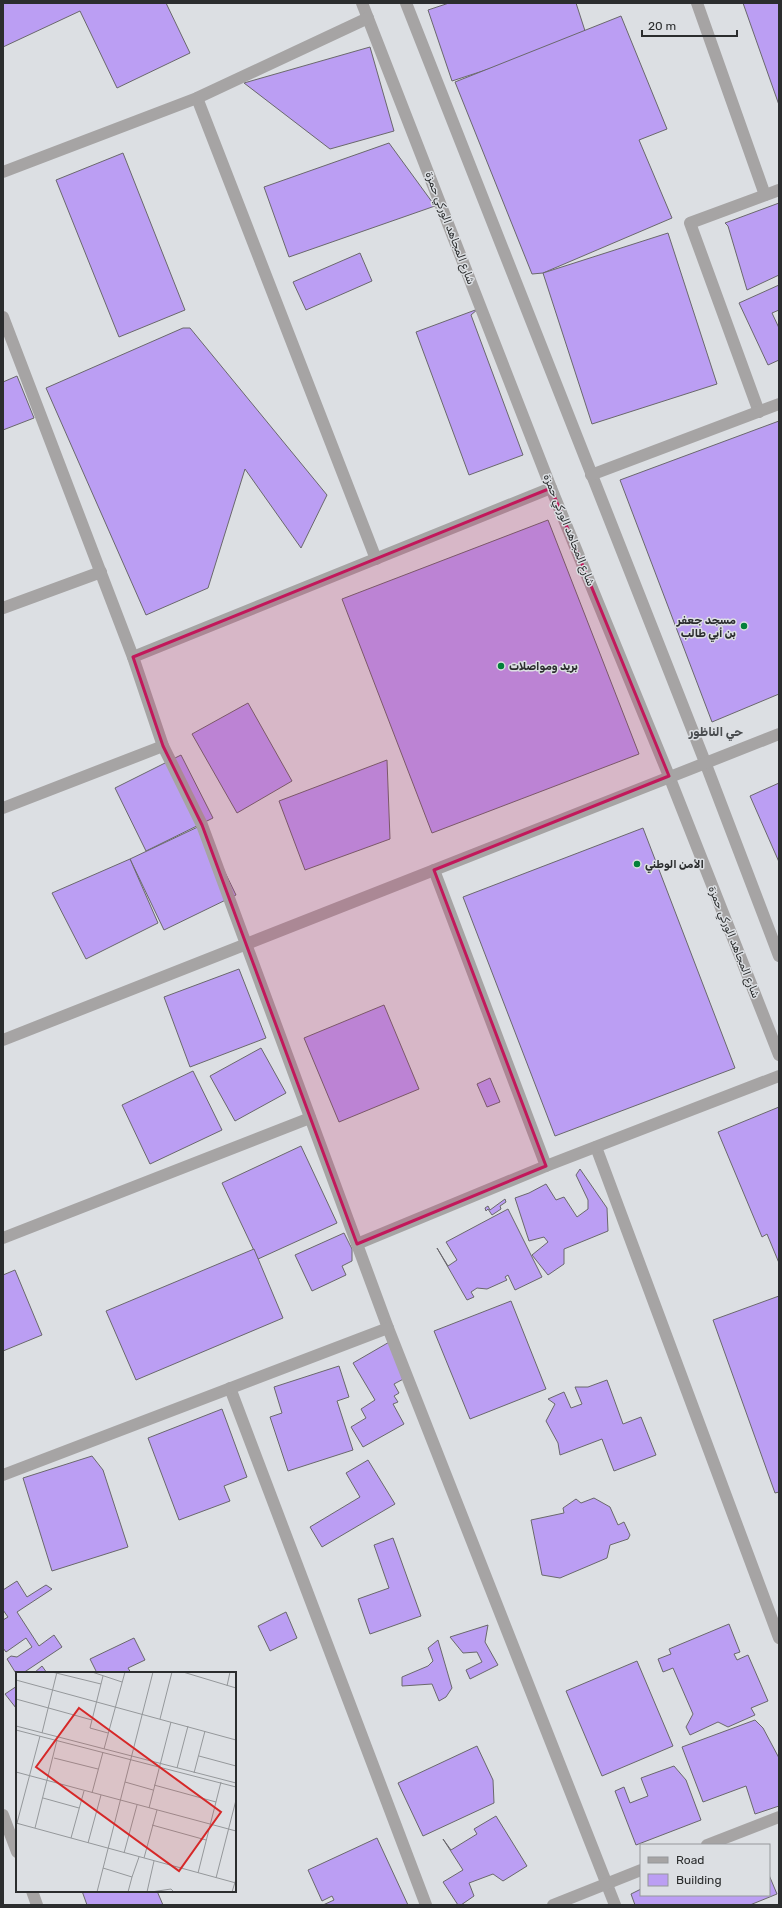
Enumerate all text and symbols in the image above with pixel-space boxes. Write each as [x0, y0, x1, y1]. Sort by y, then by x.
scale bar [642, 12, 737, 38]
text: 20 m [648, 19, 676, 33]
street label: شارع المجاهد الوركي حمزة [421, 170, 478, 287]
street label: شارع المجاهد الوركي حمزة [539, 472, 598, 589]
place label: مسجد جعفر بن أبي طالب [676, 614, 736, 642]
marker: مسجد جعفر بن أبي طالب [739, 621, 749, 631]
place label: بريد ومواصلات [509, 660, 578, 673]
marker: بريد ومواصلات [496, 661, 506, 671]
district label: حي الناظور [688, 725, 743, 741]
place label: الأمن الوطني [645, 858, 704, 873]
marker: الأمن الوطني [632, 859, 642, 869]
street label: شارع المجاهد الوركي حمزة [704, 884, 763, 1001]
inset map [16, 1672, 236, 1892]
legend [640, 1844, 770, 1896]
text: Road [676, 1853, 704, 1867]
text: Building [676, 1873, 722, 1887]

